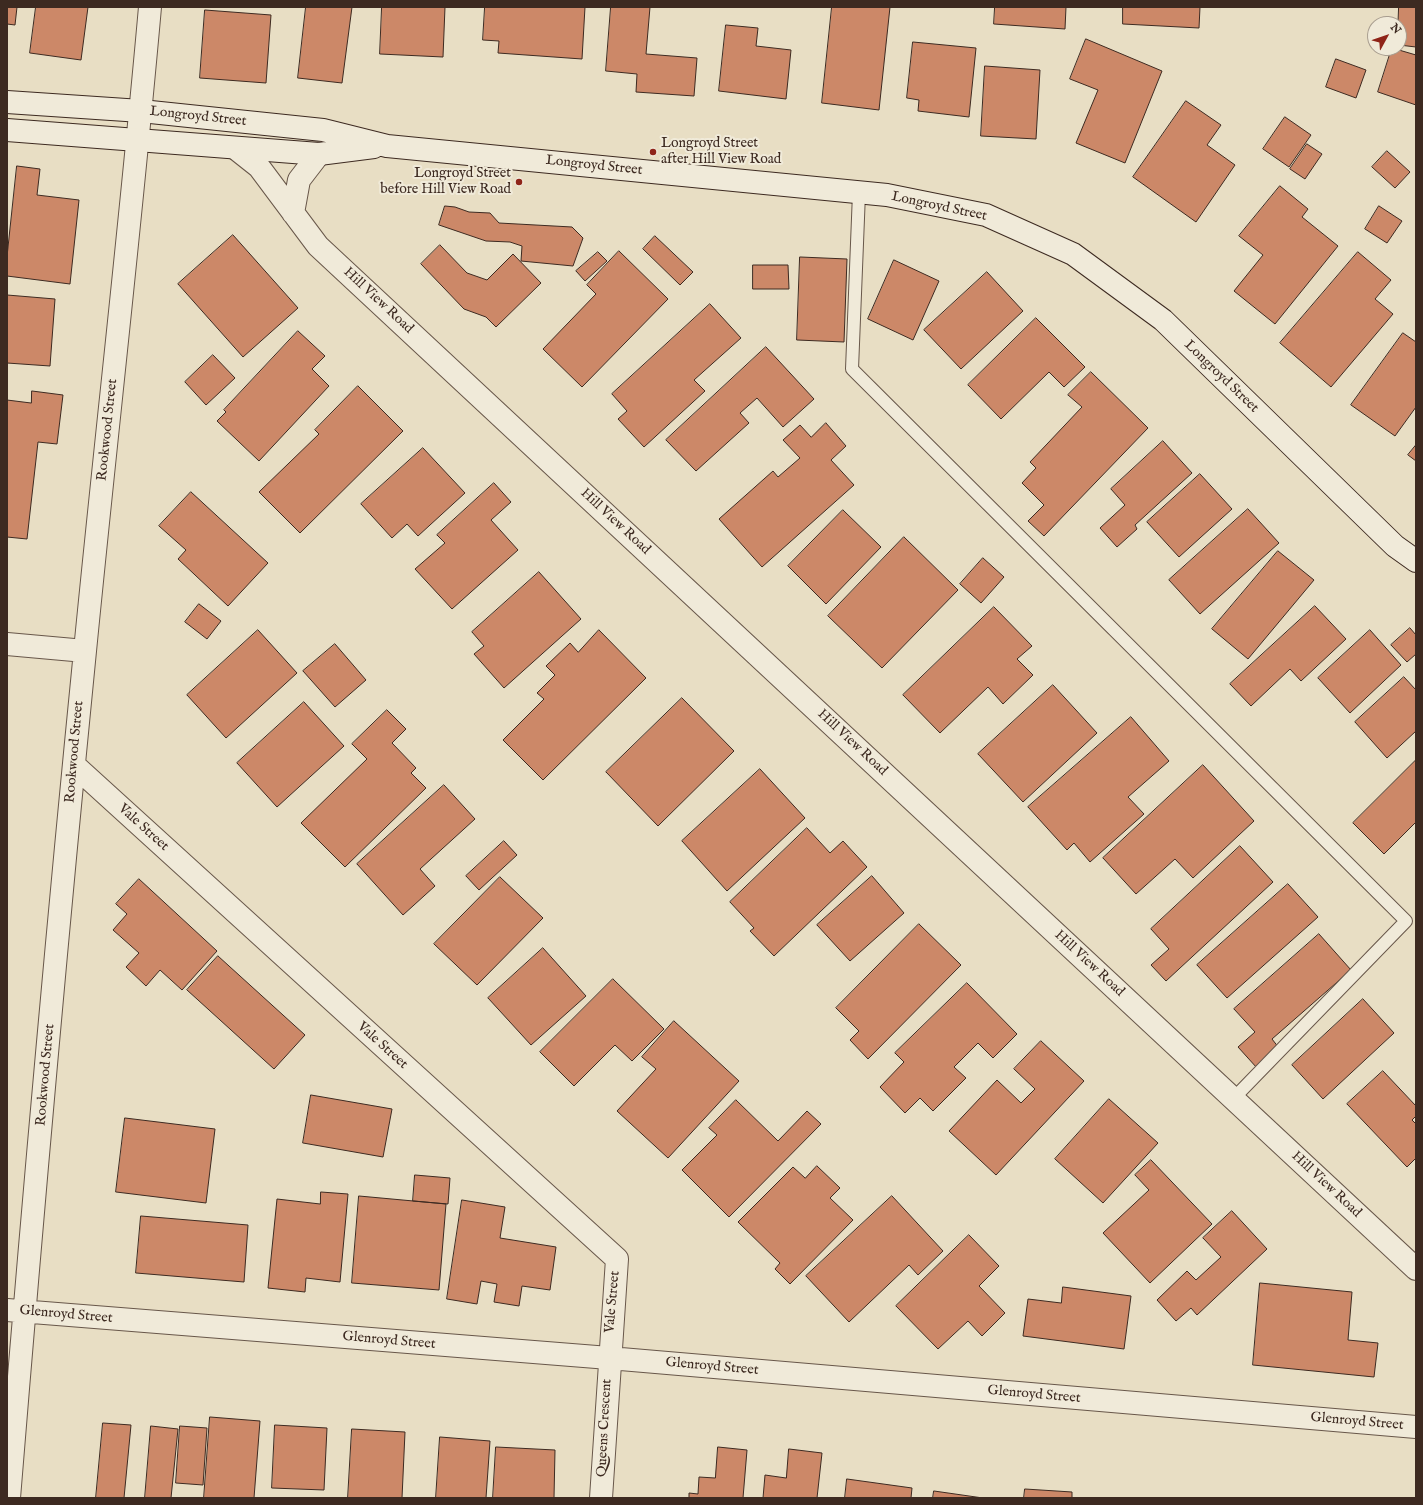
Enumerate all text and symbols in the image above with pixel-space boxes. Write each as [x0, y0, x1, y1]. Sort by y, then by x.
north arrow [1367, 16, 1407, 56]
text: N [1387, 21, 1404, 37]
street label: Longroyd Street [149, 104, 247, 130]
place label: Longroyd Street after Hill View Road [661, 136, 781, 168]
marker: Longroyd Street after Hill View Road [648, 147, 658, 157]
street label: Longroyd Street [545, 153, 643, 179]
place label: Longroyd Street before Hill View Road [380, 166, 511, 198]
marker: Longroyd Street before Hill View Road [514, 177, 524, 187]
street label: Longroyd Street [890, 189, 988, 225]
street label: Hill View Road [339, 264, 417, 338]
street label: Longroyd Street [1180, 337, 1262, 417]
street label: Rookwood Street [94, 378, 122, 482]
street label: Hill View Road [576, 485, 654, 559]
street label: Rookwood Street [62, 700, 88, 804]
street label: Hill View Road [813, 706, 891, 780]
street label: Vale Street [114, 801, 172, 855]
street label: Hill View Road [1050, 927, 1128, 1001]
street label: Vale Street [353, 1019, 411, 1073]
street label: Rookwood Street [33, 1023, 59, 1127]
street label: Hill View Road [1287, 1148, 1365, 1222]
street label: Vale Street [602, 1270, 624, 1334]
street label: Glenroyd Street [19, 1303, 113, 1327]
street label: Glenroyd Street [342, 1329, 436, 1353]
street label: Glenroyd Street [665, 1355, 759, 1379]
street label: Queens Crescent [594, 1379, 616, 1477]
street label: Glenroyd Street [987, 1383, 1081, 1407]
street label: Glenroyd Street [1310, 1410, 1404, 1434]

